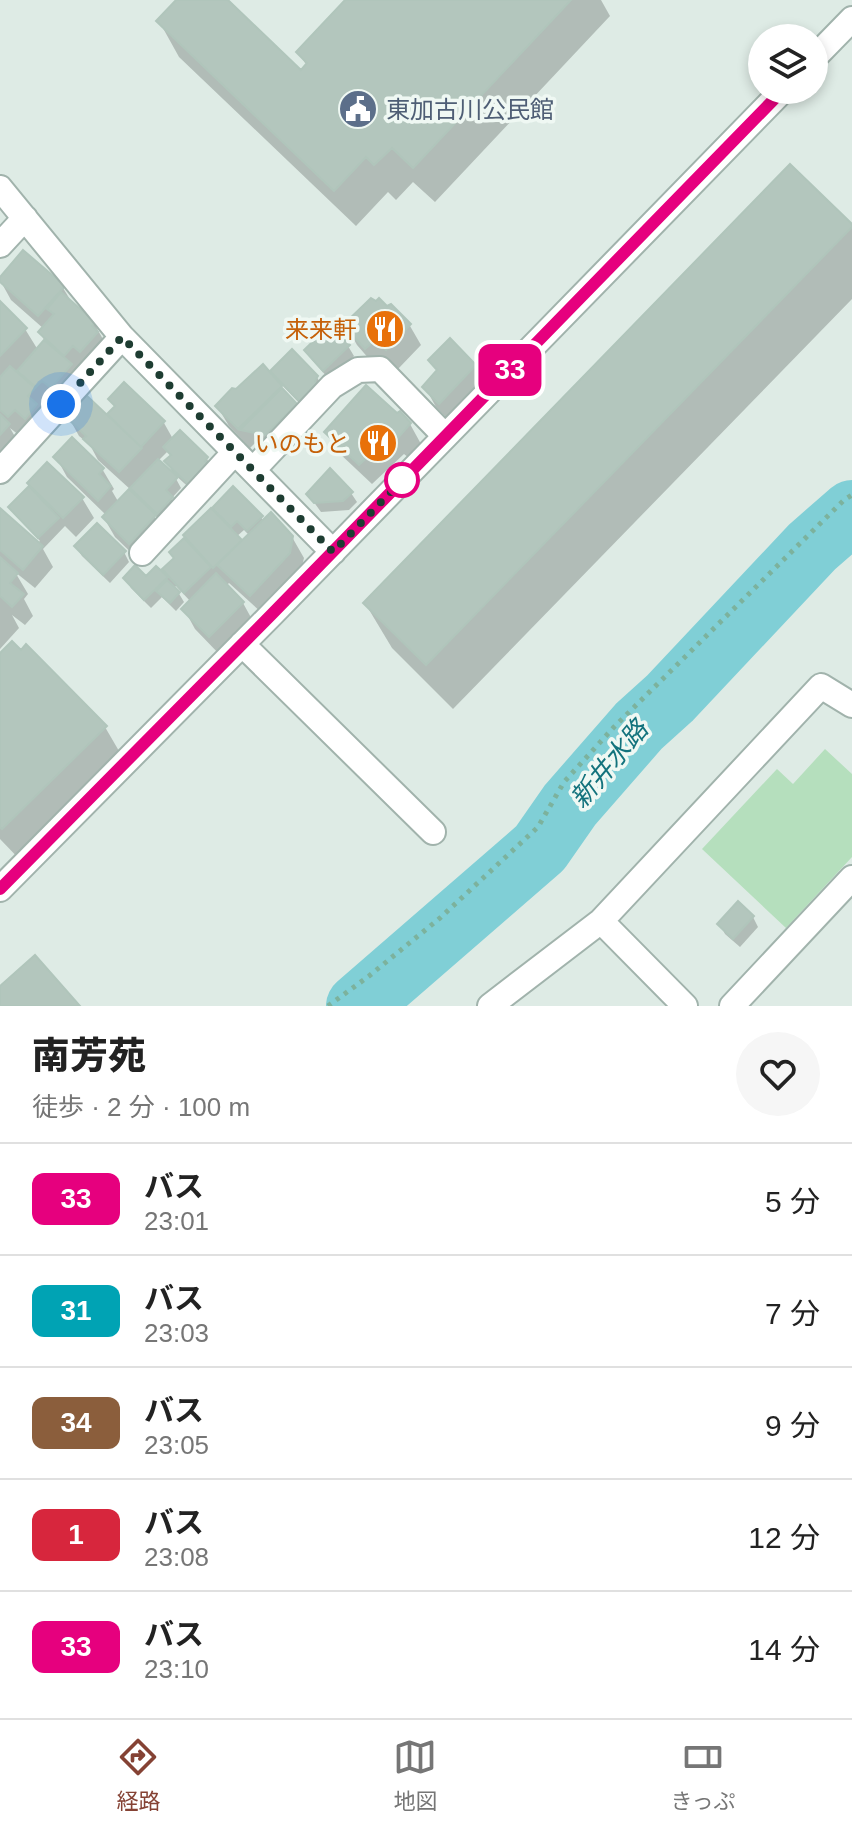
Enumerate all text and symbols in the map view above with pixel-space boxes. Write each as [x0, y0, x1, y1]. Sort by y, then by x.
map controls [748, 24, 828, 104]
button: layers [748, 24, 828, 104]
public building icon: 東加古川公民館 [337, 88, 379, 130]
place label: 東加古川公民館 [386, 96, 554, 123]
restaurant icon: 来来軒 [364, 308, 406, 350]
place label: 来来軒 [285, 316, 357, 343]
line badge: 33 [474, 344, 546, 396]
text: 33 [494, 354, 526, 385]
your location [41, 384, 81, 424]
restaurant icon: いのもと [357, 422, 399, 464]
place label: いのもと [254, 430, 350, 457]
unlabelled marker [385, 463, 419, 497]
water label: 新井水路 [564, 713, 655, 813]
button: heart [736, 1032, 820, 1116]
text: 南芳苑 [32, 1035, 146, 1077]
text: 徒歩 · 2 分 · 100 m [32, 1092, 250, 1122]
text: バス [144, 1170, 204, 1203]
text: 33 [60, 1183, 92, 1214]
text: 5 分 [765, 1185, 820, 1218]
text: 23:01 [144, 1206, 209, 1236]
text: バス [144, 1282, 204, 1315]
text: 31 [60, 1295, 92, 1326]
text: 7 分 [765, 1297, 820, 1330]
text: 23:03 [144, 1318, 209, 1348]
text: バス [144, 1394, 204, 1427]
text: 34 [60, 1407, 92, 1438]
text: 9 分 [765, 1409, 820, 1442]
text: 23:05 [144, 1430, 209, 1460]
text: バス [144, 1506, 204, 1539]
text: 1 [68, 1519, 84, 1550]
text: 12 分 [748, 1521, 820, 1554]
text: 23:08 [144, 1542, 209, 1572]
text: バス [144, 1618, 204, 1651]
text: 33 [60, 1631, 92, 1662]
text: 14 分 [748, 1633, 820, 1666]
text: 23:10 [144, 1654, 209, 1684]
tab: 経路 [116, 1735, 160, 1815]
tab: 地図 [393, 1735, 437, 1815]
tab: きっぷ [670, 1735, 736, 1815]

